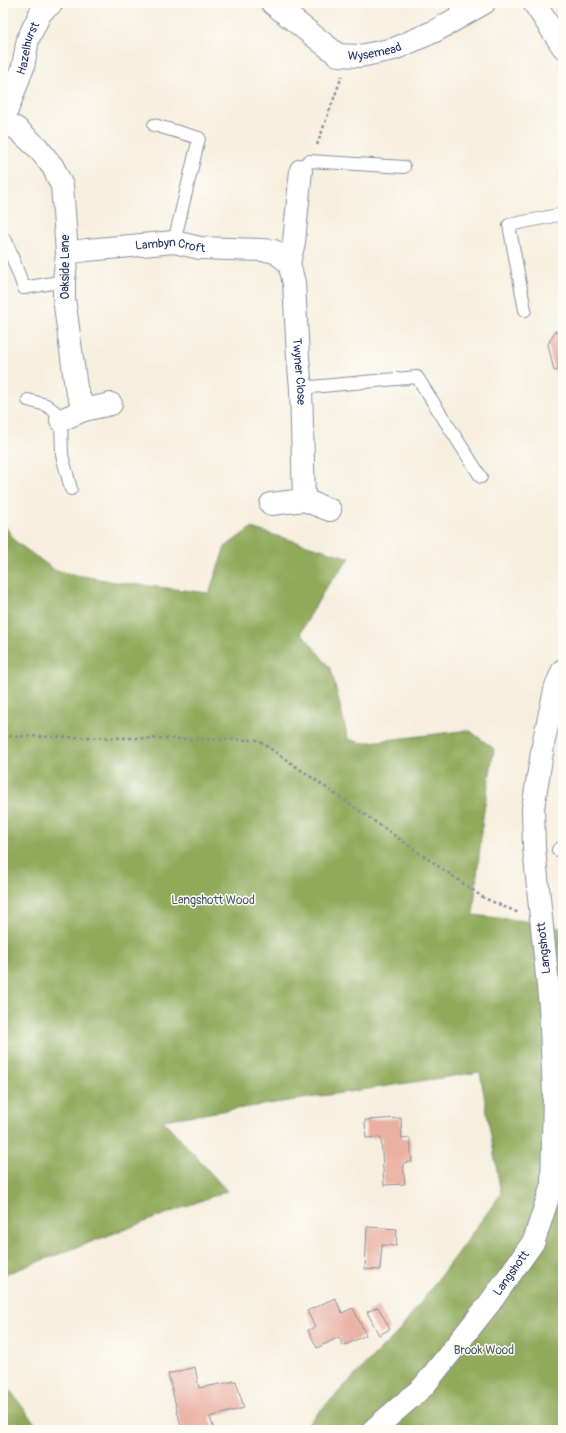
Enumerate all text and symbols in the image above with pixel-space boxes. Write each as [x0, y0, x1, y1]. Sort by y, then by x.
street label: Hazelhurst [13, 19, 43, 77]
street label: Wysemead [347, 39, 404, 64]
street label: Oakside Lane [58, 234, 73, 299]
street label: Lambyn Croft [134, 234, 206, 256]
street label: Twyner Close [289, 338, 309, 405]
park label: Langshott Wood [171, 893, 255, 908]
street label: Langshott [534, 921, 554, 975]
street label: Langshott [490, 1247, 532, 1299]
park label: Brook Wood [454, 1343, 514, 1358]

